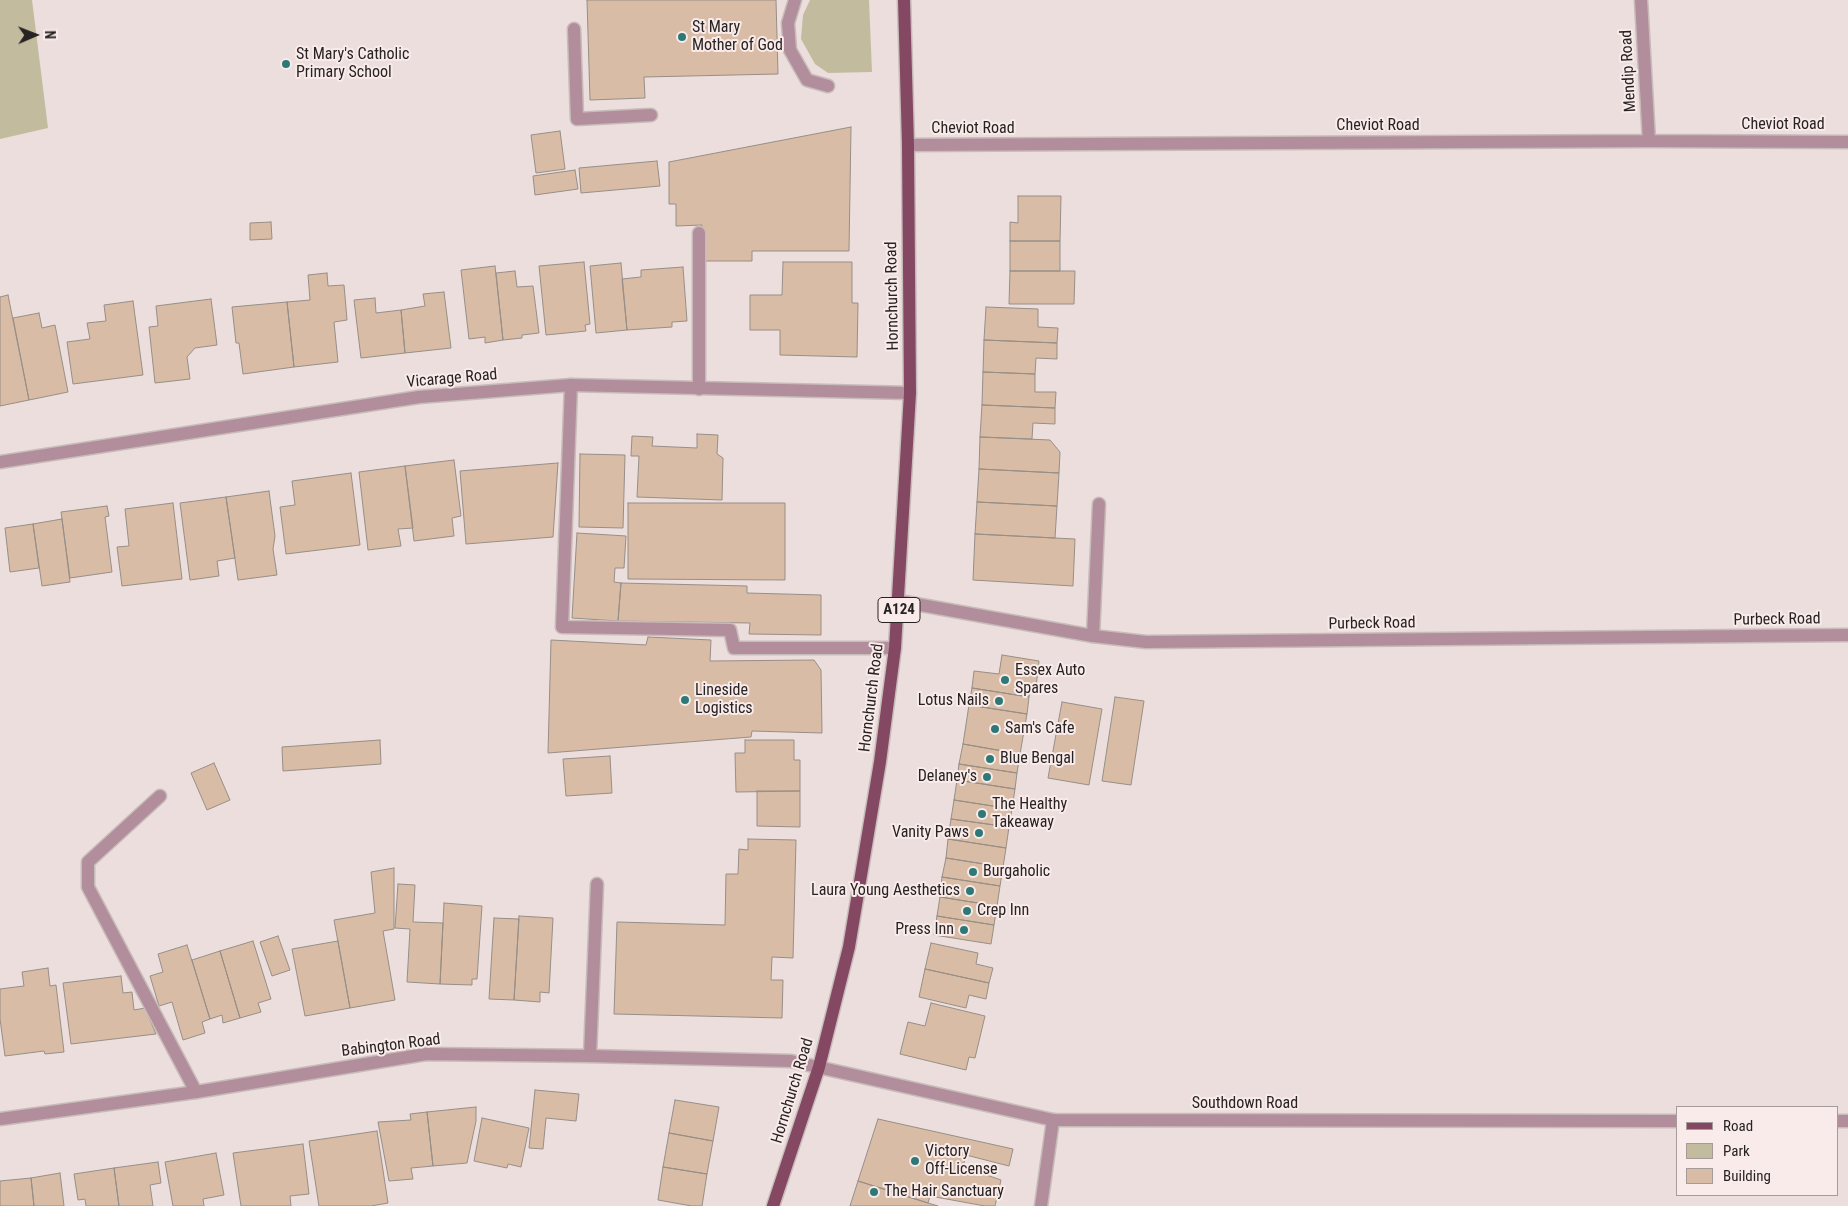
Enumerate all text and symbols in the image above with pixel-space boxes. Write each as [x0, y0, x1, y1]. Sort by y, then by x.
north arrow [10, 10, 60, 60]
place label: St Mary Mother of God [692, 18, 783, 56]
street label: Mendip Road [1617, 29, 1641, 113]
text: N [42, 30, 58, 39]
marker: St Mary Mother of God [676, 31, 688, 43]
place label: St Mary's Catholic Primary School [296, 45, 409, 83]
marker: St Mary's Catholic Primary School [280, 58, 292, 70]
street label: Cheviot Road [1741, 115, 1825, 135]
street label: Cheviot Road [1336, 116, 1420, 136]
street label: Cheviot Road [931, 119, 1015, 139]
street label: Hornchurch Road [882, 241, 904, 351]
street label: Vicarage Road [406, 365, 498, 393]
road number: A124 [878, 598, 920, 622]
street label: Purbeck Road [1733, 610, 1821, 630]
street label: Purbeck Road [1328, 614, 1416, 634]
street label: Hornchurch Road [856, 643, 888, 753]
place label: Essex Auto Spares [1015, 661, 1085, 699]
marker: Essex Auto Spares [999, 674, 1011, 686]
place label: Lineside Logistics [695, 681, 753, 719]
place label: Lotus Nails [918, 691, 989, 711]
marker: Lineside Logistics [679, 694, 691, 706]
marker: Lotus Nails [993, 695, 1005, 707]
place label: Sam's Cafe [1005, 719, 1074, 739]
marker: Sam's Cafe [989, 723, 1001, 735]
place label: Blue Bengal [1000, 749, 1075, 769]
marker: Blue Bengal [984, 753, 996, 765]
place label: Delaney's [918, 767, 977, 787]
marker: Delaney's [981, 771, 993, 783]
place label: The Healthy Takeaway [992, 795, 1067, 833]
marker: The Healthy Takeaway [976, 808, 988, 820]
place label: Vanity Paws [892, 823, 969, 843]
marker: Vanity Paws [973, 827, 985, 839]
place label: Burgaholic [983, 862, 1050, 882]
marker: Burgaholic [967, 866, 979, 878]
place label: Laura Young Aesthetics [811, 881, 960, 901]
marker: Laura Young Aesthetics [964, 885, 976, 897]
place label: Crep Inn [977, 901, 1029, 921]
marker: Crep Inn [961, 905, 973, 917]
place label: Press Inn [895, 920, 954, 940]
marker: Press Inn [958, 924, 970, 936]
street label: Babington Road [340, 1030, 442, 1062]
street label: Hornchurch Road [768, 1036, 818, 1146]
street label: Southdown Road [1192, 1094, 1298, 1114]
legend [1676, 1106, 1838, 1196]
text: Road [1723, 1117, 1753, 1135]
place label: Victory Off-License [925, 1142, 997, 1180]
text: Park [1723, 1142, 1750, 1160]
marker: Victory Off-License [909, 1155, 921, 1167]
text: Building [1723, 1167, 1771, 1185]
place label: The Hair Sanctuary [884, 1182, 1004, 1202]
marker: The Hair Sanctuary [868, 1186, 880, 1198]

